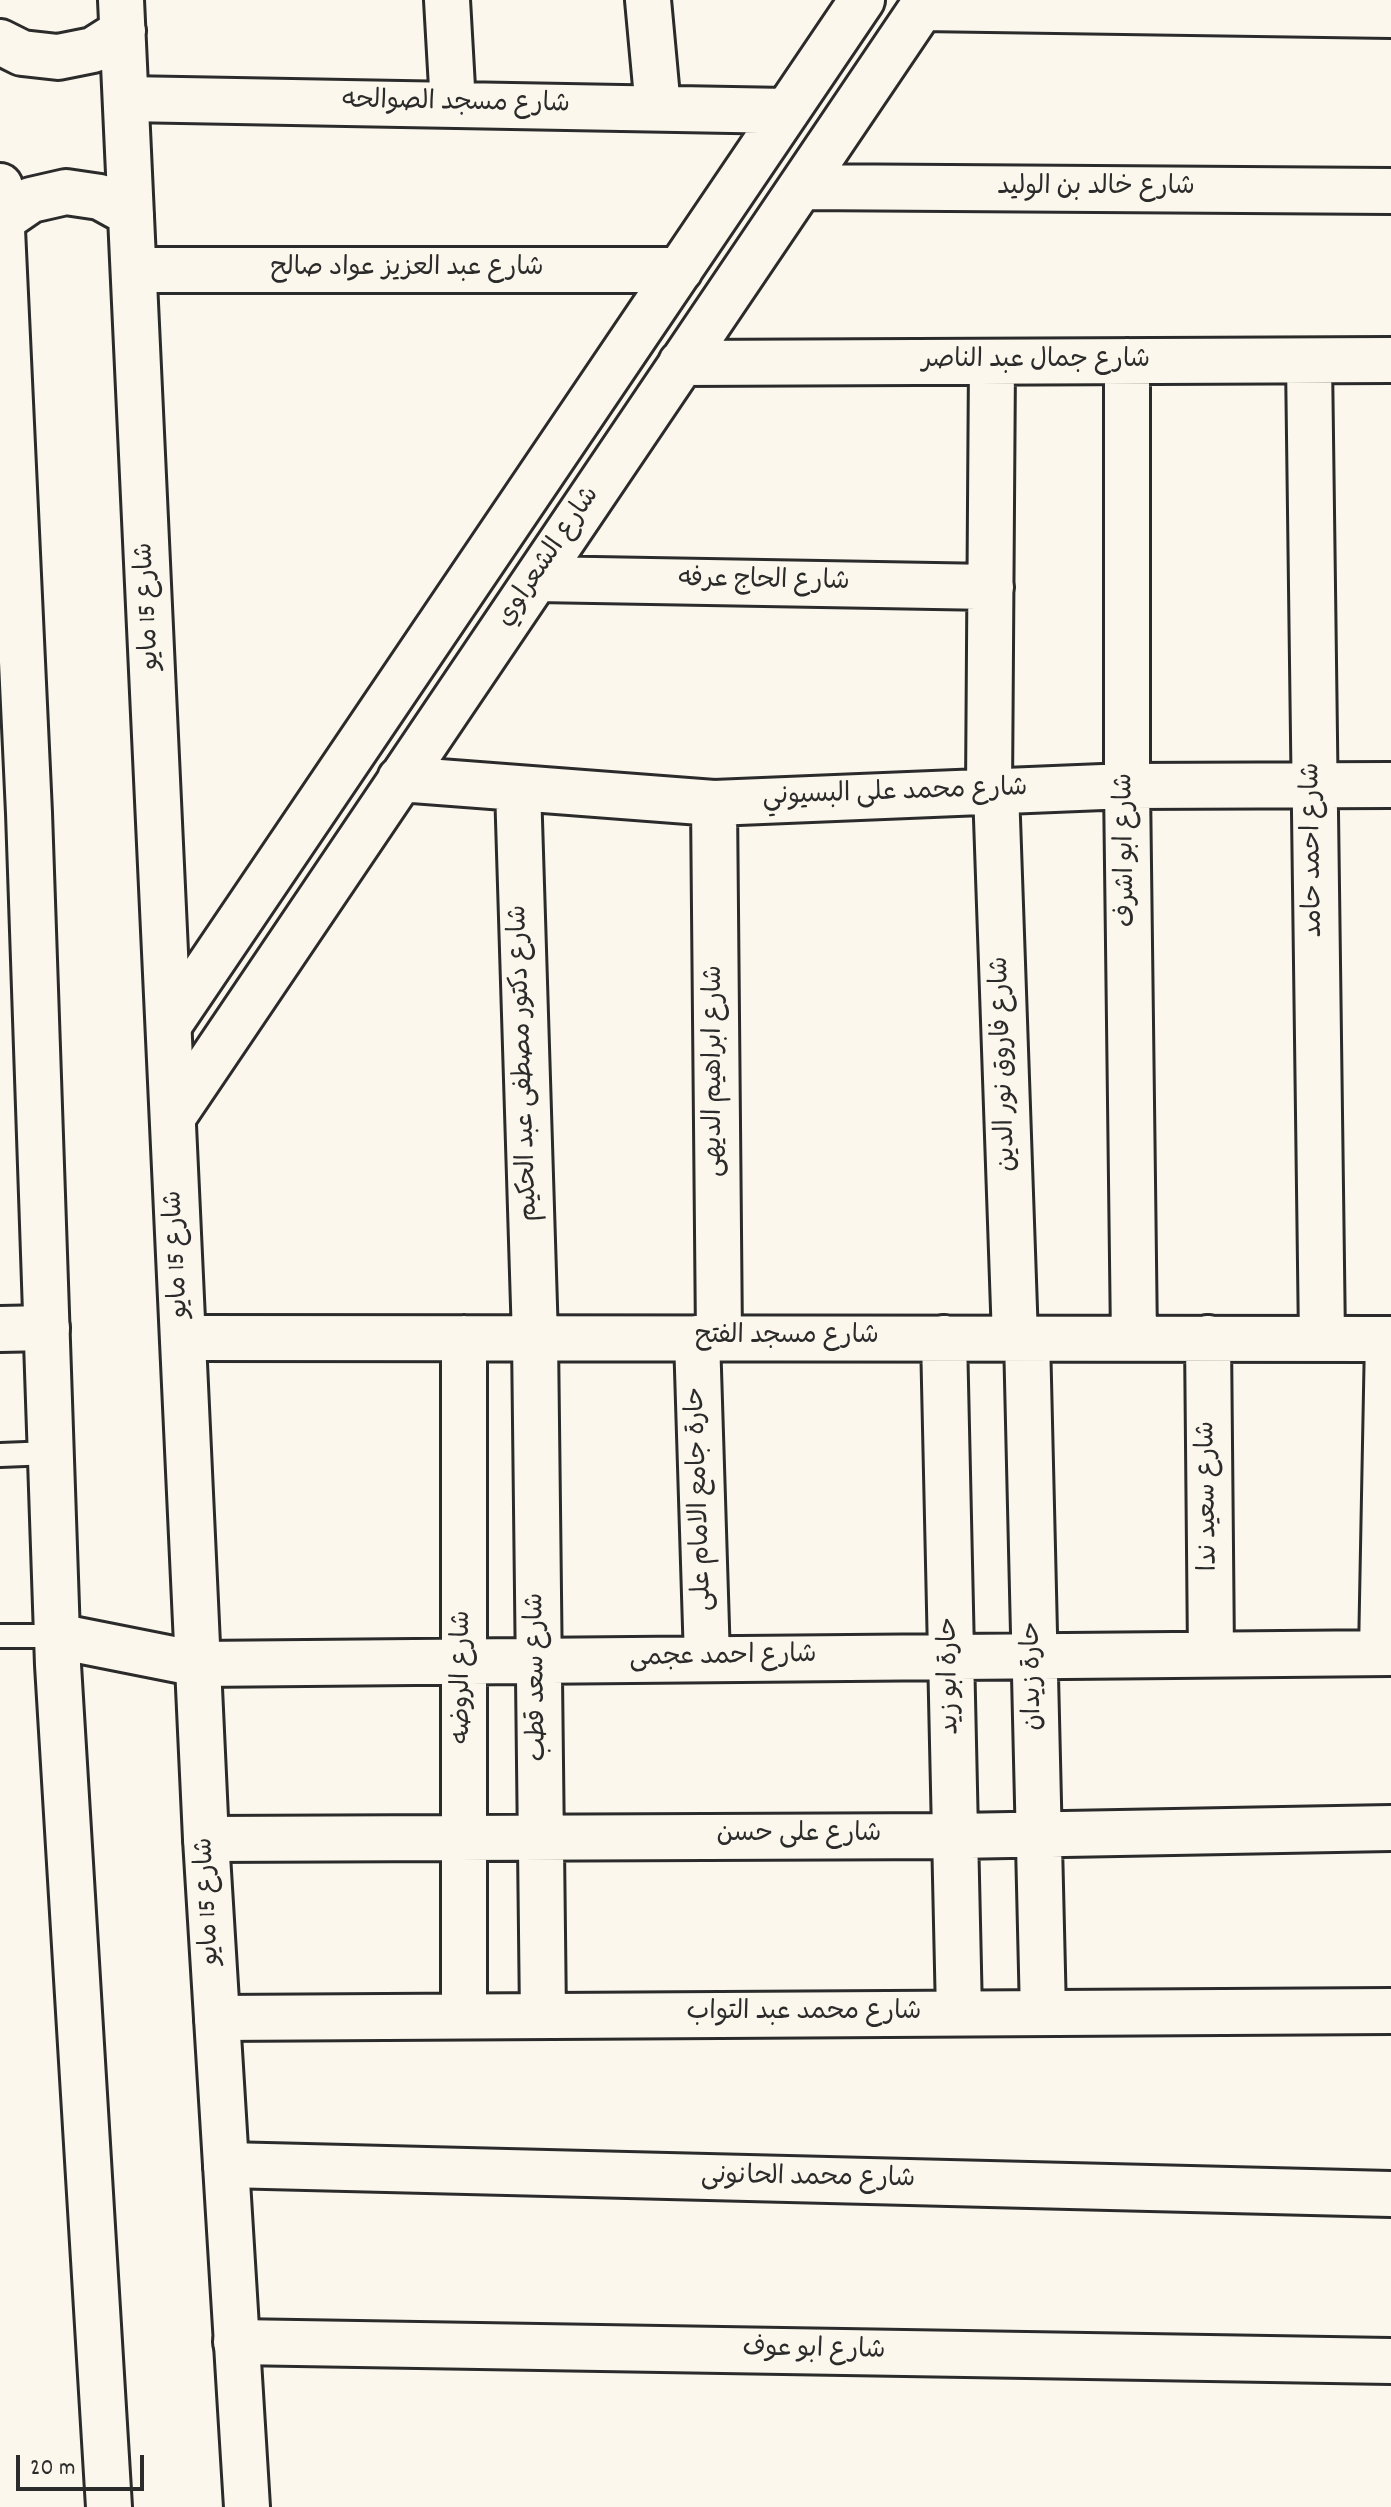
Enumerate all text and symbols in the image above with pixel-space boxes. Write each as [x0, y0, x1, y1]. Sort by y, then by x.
street label: شارع مسجد الصوالحه [342, 87, 570, 123]
street label: شارع خالد بن الوليد [997, 173, 1195, 205]
street label: شارع عبد العزيز عواد صالح [270, 254, 544, 286]
street label: شارع جمال عبد الناصر [922, 346, 1150, 378]
street label: شارع الشعراوي [492, 482, 608, 634]
street label: شارع 15 مايو [131, 541, 169, 671]
street label: شارع الحاج عرفه [678, 566, 850, 600]
street label: شارع احمد حامد [1298, 762, 1332, 938]
street label: شارع ابو اشرف [1111, 773, 1145, 927]
street label: شارع محمد على البسيوني [762, 775, 1028, 815]
street label: شارع دكتور مصطفى عبد الحكيم [505, 904, 547, 1222]
street label: شارع فاروق نور الدين [987, 956, 1025, 1172]
street label: شارع ابراهيم الديهى [700, 965, 732, 1177]
street label: شارع 15 مايو [160, 1189, 198, 1319]
street label: شارع مسجد الفتح [695, 1322, 879, 1354]
street label: حارة جامع الامام على [682, 1386, 722, 1612]
street label: شارع سعيد ندا [1193, 1421, 1227, 1571]
street label: شارع سعد قطب [522, 1593, 556, 1761]
street label: شارع الروضه [448, 1610, 480, 1744]
street label: حارة ابو زيد [935, 1617, 969, 1735]
street label: حارة زيدان [1018, 1621, 1052, 1731]
street label: شارع احمد عجمى [629, 1642, 817, 1676]
street label: شارع على حسن [717, 1820, 881, 1852]
street label: شارع 15 مايو [191, 1836, 229, 1966]
street label: شارع محمد عبد التواب [687, 1998, 921, 2030]
street label: شارع محمد الحانونى [701, 2163, 915, 2197]
street label: شارع ابو عوف [742, 2335, 886, 2369]
scale bar [20, 2439, 148, 2489]
text: 20 m [30, 2452, 76, 2486]

